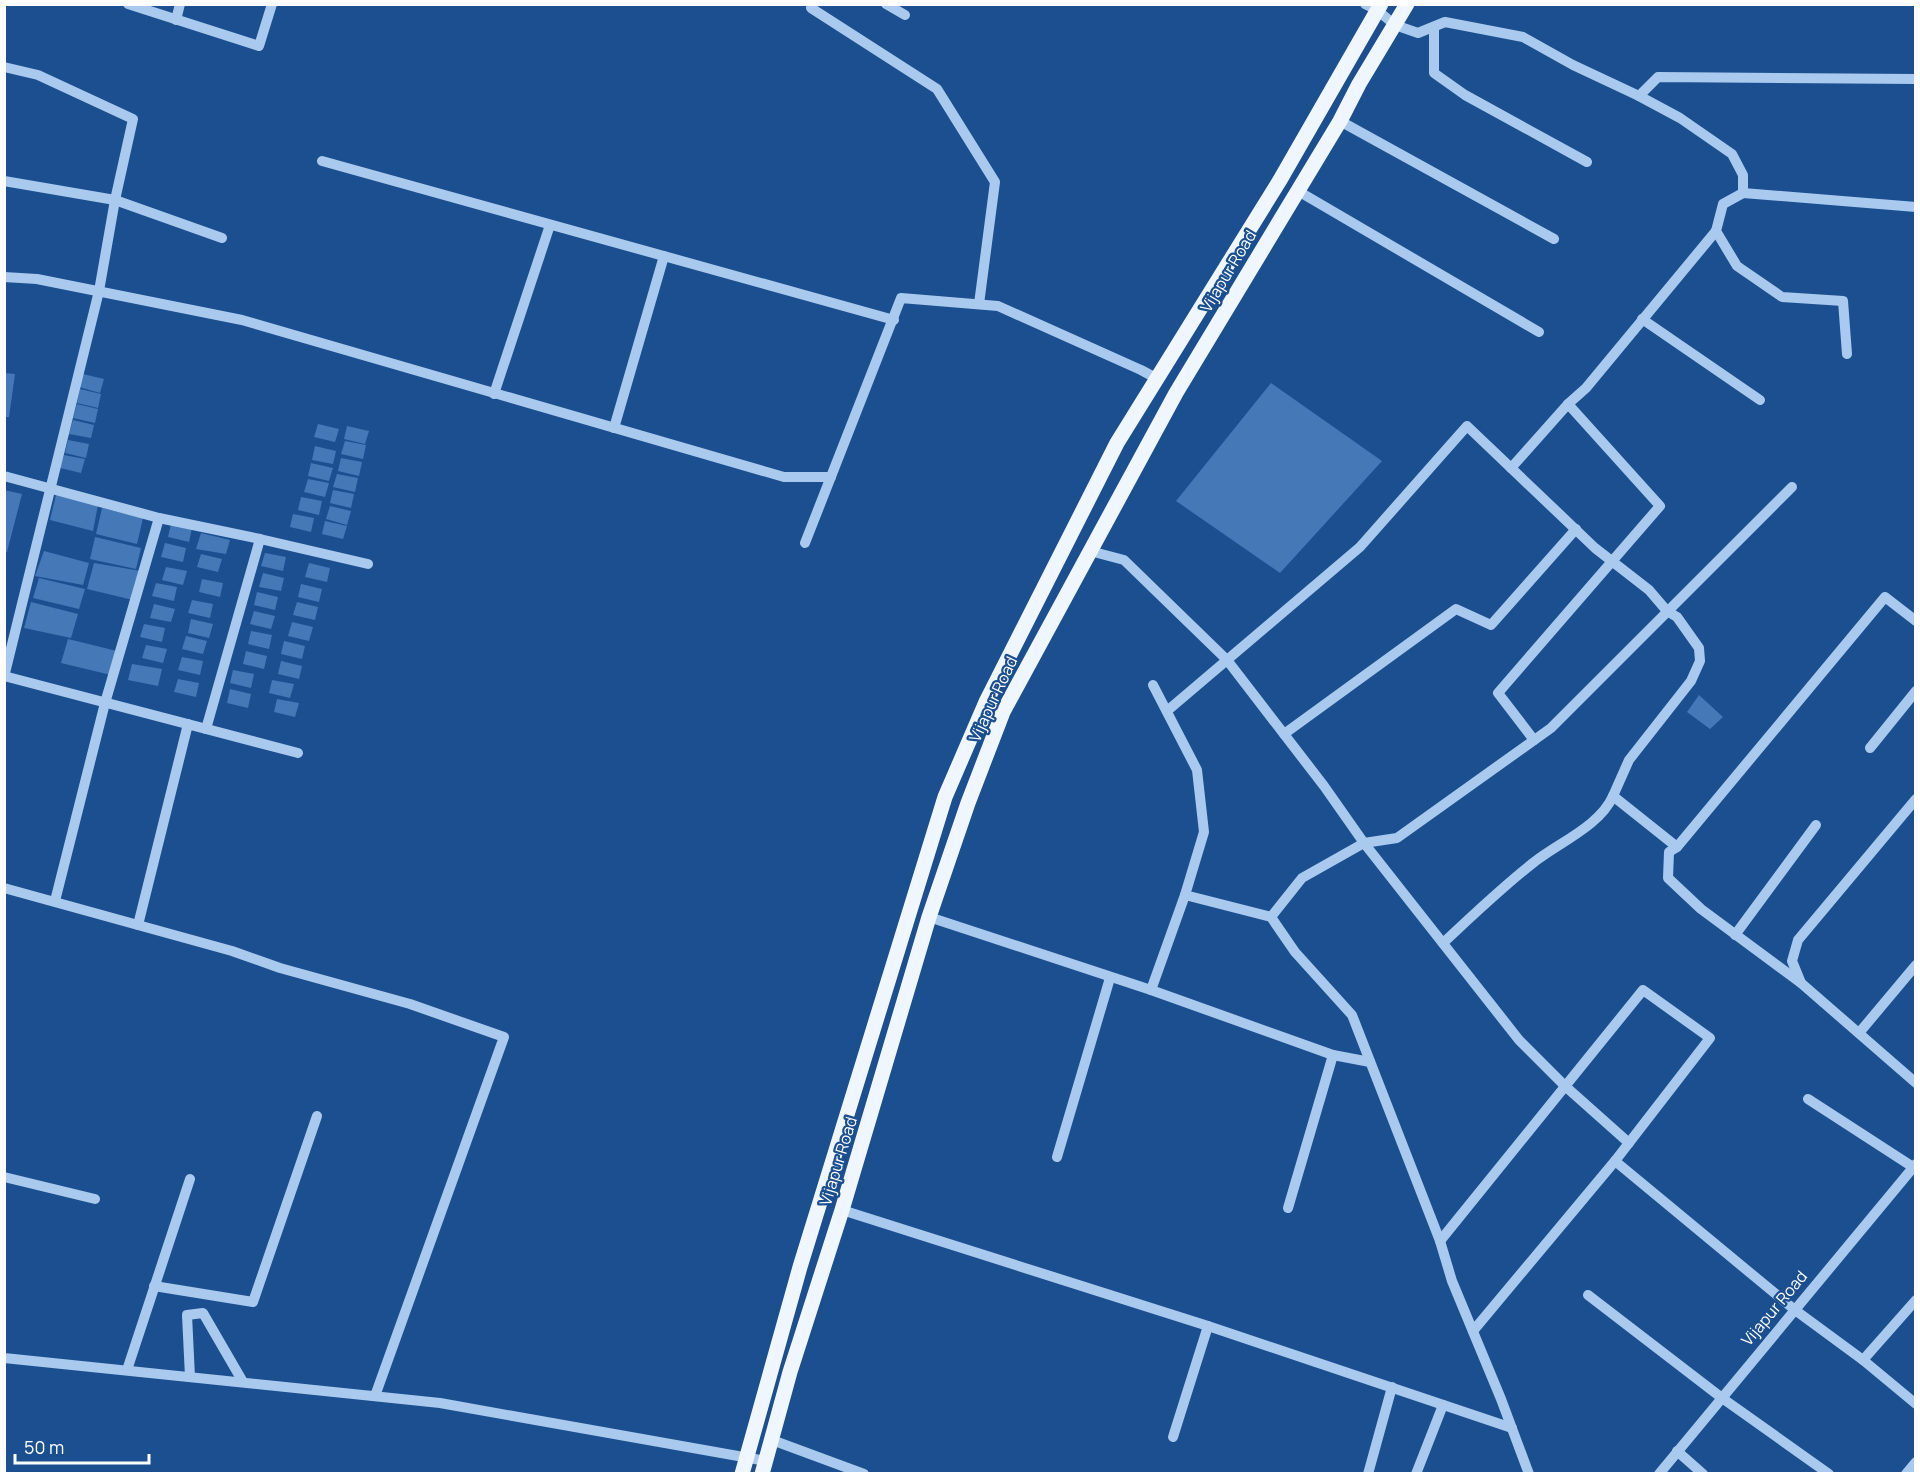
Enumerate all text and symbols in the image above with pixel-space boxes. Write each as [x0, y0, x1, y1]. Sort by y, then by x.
street label: Vijapur Road [1195, 226, 1261, 316]
street label: Vijapur Road [964, 653, 1022, 745]
street label: Vijapur Road [814, 1114, 862, 1208]
street label: Vijapur Road [1736, 1266, 1812, 1350]
scale bar [15, 1427, 148, 1465]
text: 50 m [24, 1435, 64, 1459]

